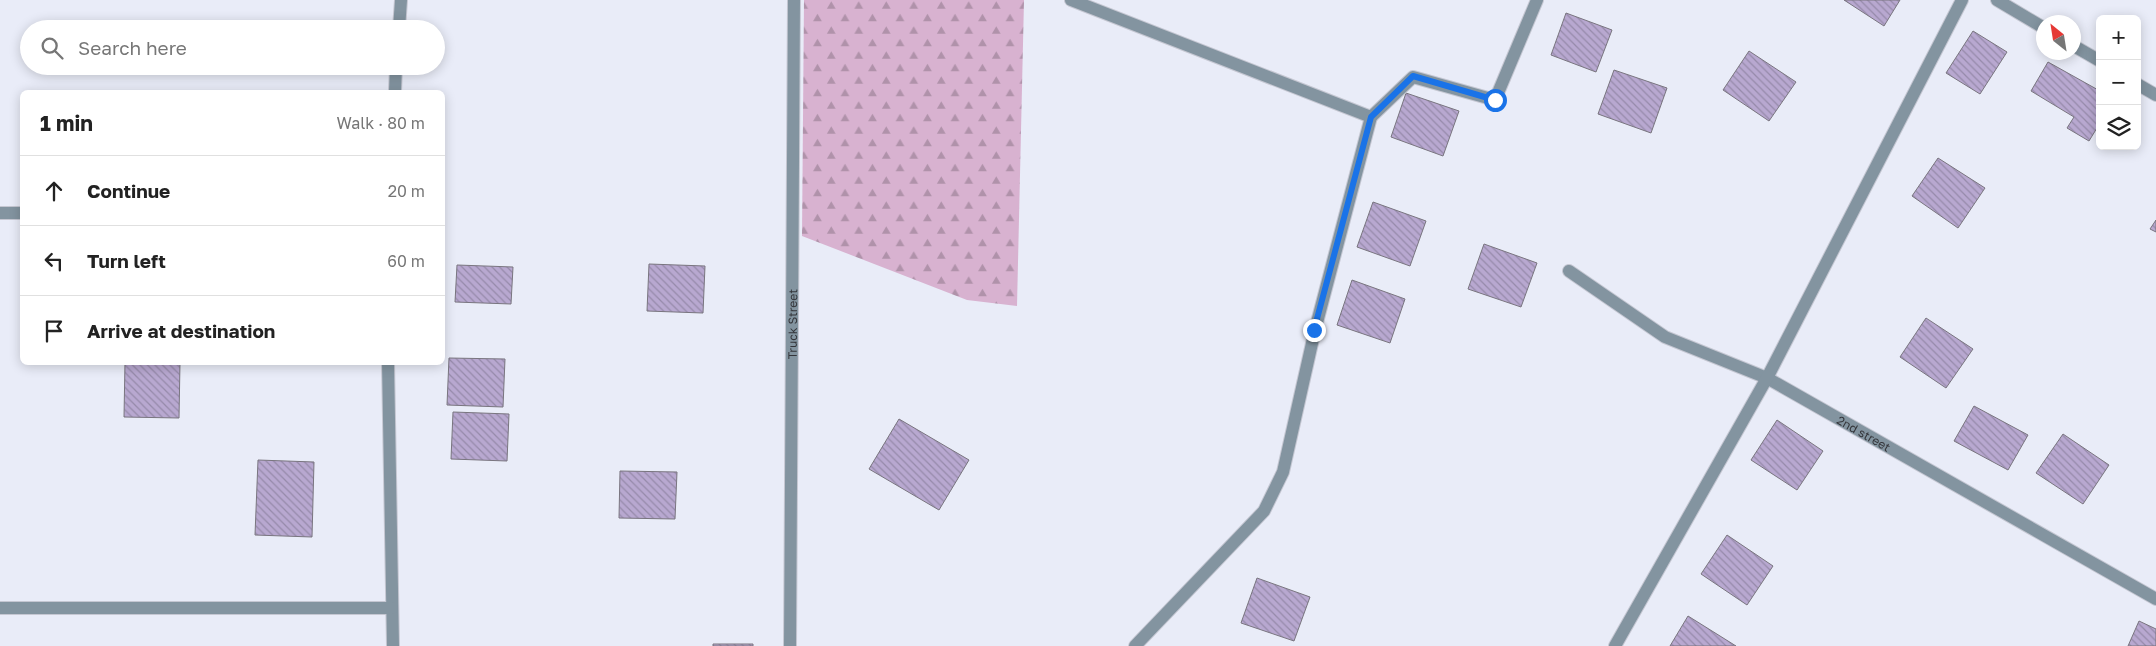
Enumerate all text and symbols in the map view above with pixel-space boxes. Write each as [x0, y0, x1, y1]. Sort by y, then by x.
north arrow [2036, 15, 2081, 60]
map controls [2096, 15, 2141, 150]
button: + [2096, 15, 2141, 60]
search box [20, 20, 445, 75]
icon: search [38, 34, 66, 62]
text: Search here [78, 36, 187, 59]
button: − [2096, 60, 2141, 105]
route start [1484, 89, 1507, 112]
button: layers [2096, 105, 2141, 150]
text: 1 min [40, 110, 93, 136]
text: Walk · 80 m [336, 113, 425, 133]
icon: ahead [40, 177, 68, 205]
text: Continue [87, 179, 170, 202]
text: 20 m [388, 181, 425, 201]
icon: left [40, 247, 68, 275]
text: Turn left [87, 249, 166, 272]
text: 60 m [387, 251, 425, 271]
street label: Truck Street [784, 289, 800, 359]
icon: arrive [40, 317, 68, 345]
text: Arrive at destination [87, 319, 275, 342]
route end [1303, 319, 1326, 342]
street label: 2nd street [1835, 412, 1894, 454]

